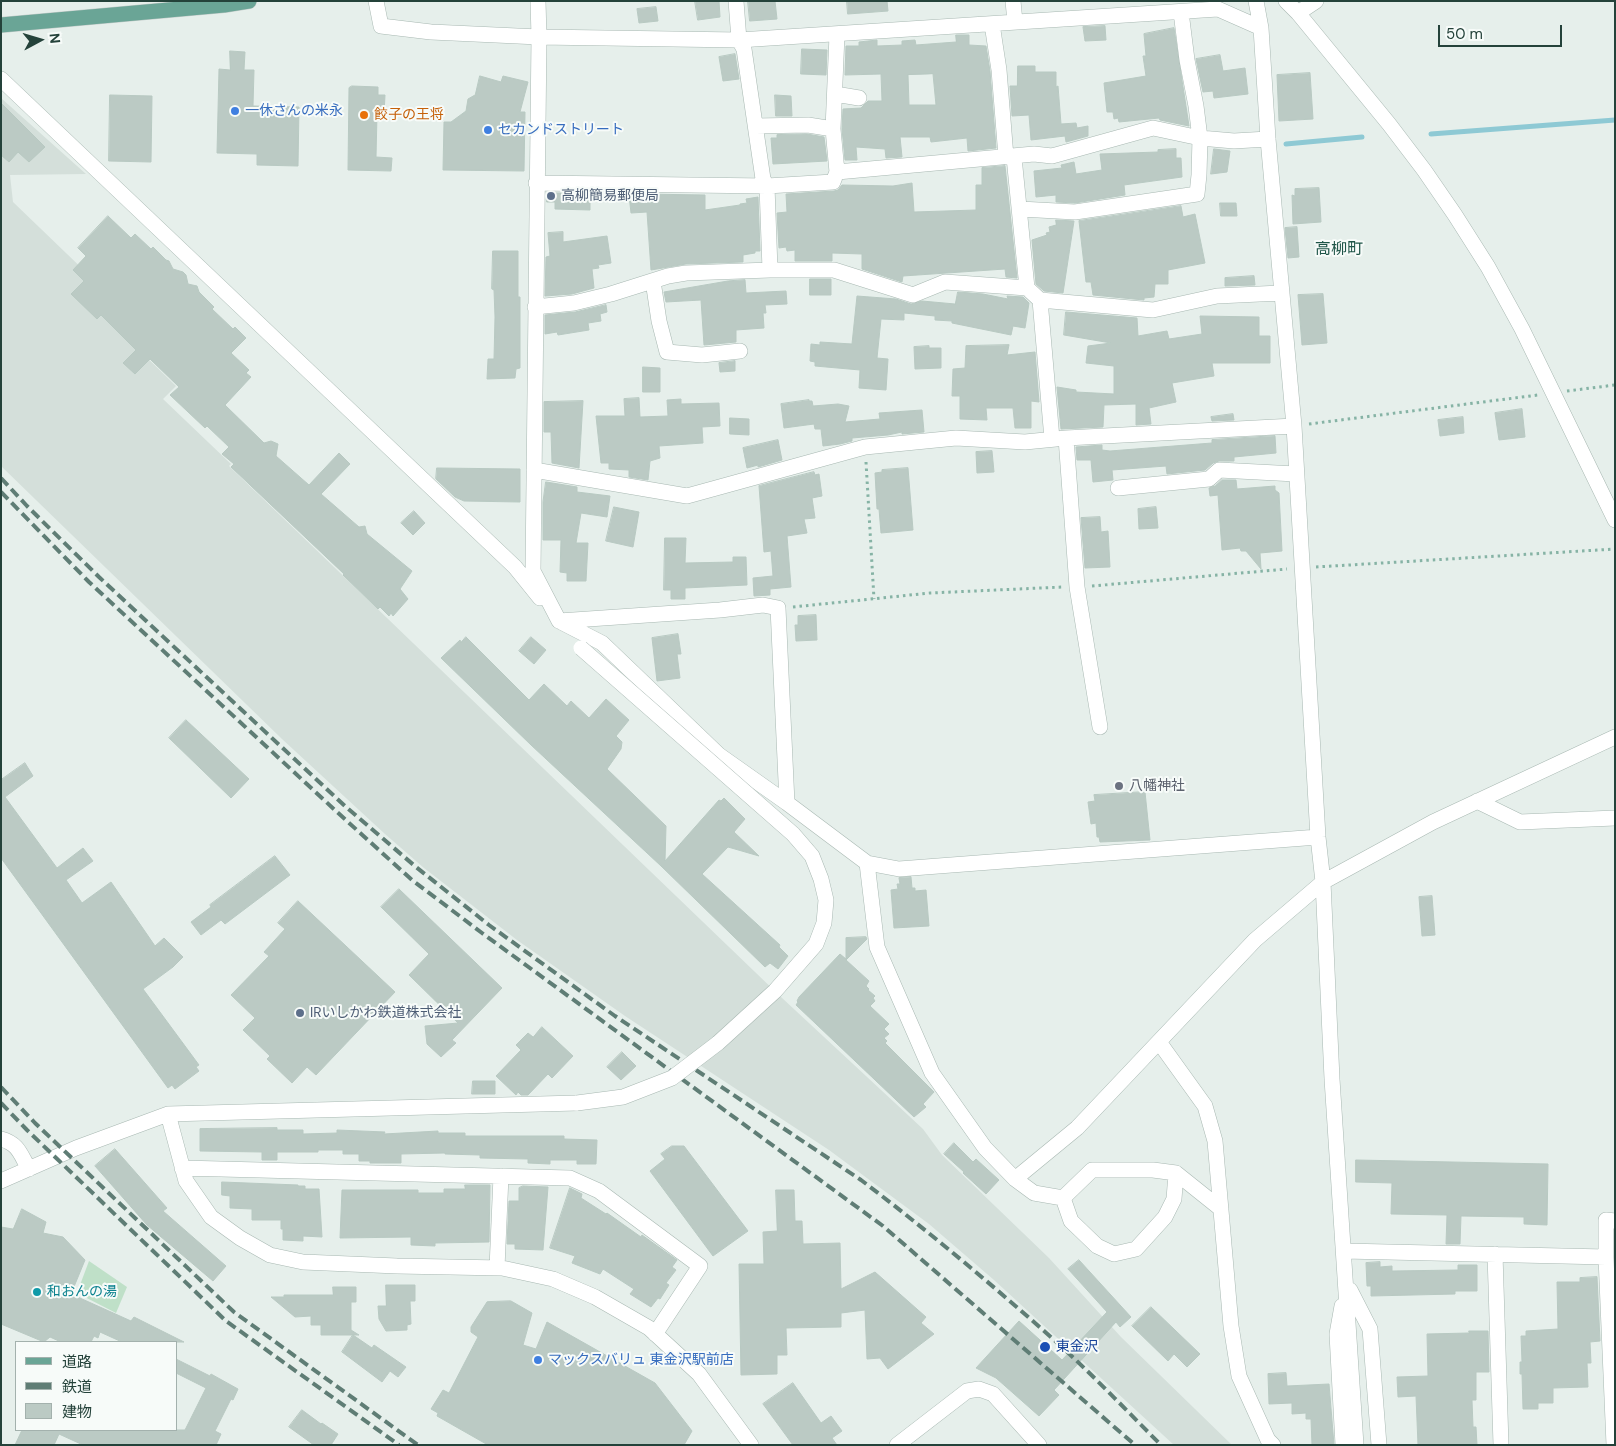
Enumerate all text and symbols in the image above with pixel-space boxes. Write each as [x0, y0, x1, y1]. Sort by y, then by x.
north arrow [15, 15, 65, 65]
scale bar [1441, 15, 1565, 47]
text: 50 m [1446, 24, 1483, 44]
text: N [45, 32, 64, 44]
place label: 一休さんの米永 [245, 103, 343, 119]
marker: 一休さんの米永 [229, 105, 241, 117]
place label: 餃子の王将 [374, 107, 444, 123]
marker: 餃子の王将 [358, 109, 370, 121]
place label: セカンドストリート [498, 122, 624, 138]
marker: セカンドストリート [482, 124, 494, 136]
place label: 高柳簡易郵便局 [561, 188, 659, 204]
marker: 高柳簡易郵便局 [545, 190, 557, 202]
district label: 高柳町 [1315, 240, 1363, 260]
place label: 八幡神社 [1129, 778, 1185, 794]
marker: 八幡神社 [1113, 780, 1125, 792]
place label: IRいしかわ鉄道株式会社 [310, 1005, 462, 1021]
marker: IRいしかわ鉄道株式会社 [294, 1007, 306, 1019]
place label: 和おんの湯 [47, 1284, 117, 1300]
marker: 和おんの湯 [31, 1286, 43, 1298]
place label: 東金沢 [1056, 1339, 1098, 1355]
marker: 東金沢 [1038, 1340, 1052, 1354]
legend [15, 1341, 178, 1431]
text: 道路 [62, 1352, 92, 1372]
place label: マックスバリュ 東金沢駅前店 [548, 1352, 734, 1368]
marker: マックスバリュ 東金沢駅前店 [532, 1354, 544, 1366]
text: 鉄道 [62, 1377, 92, 1397]
text: 建物 [62, 1402, 92, 1422]

